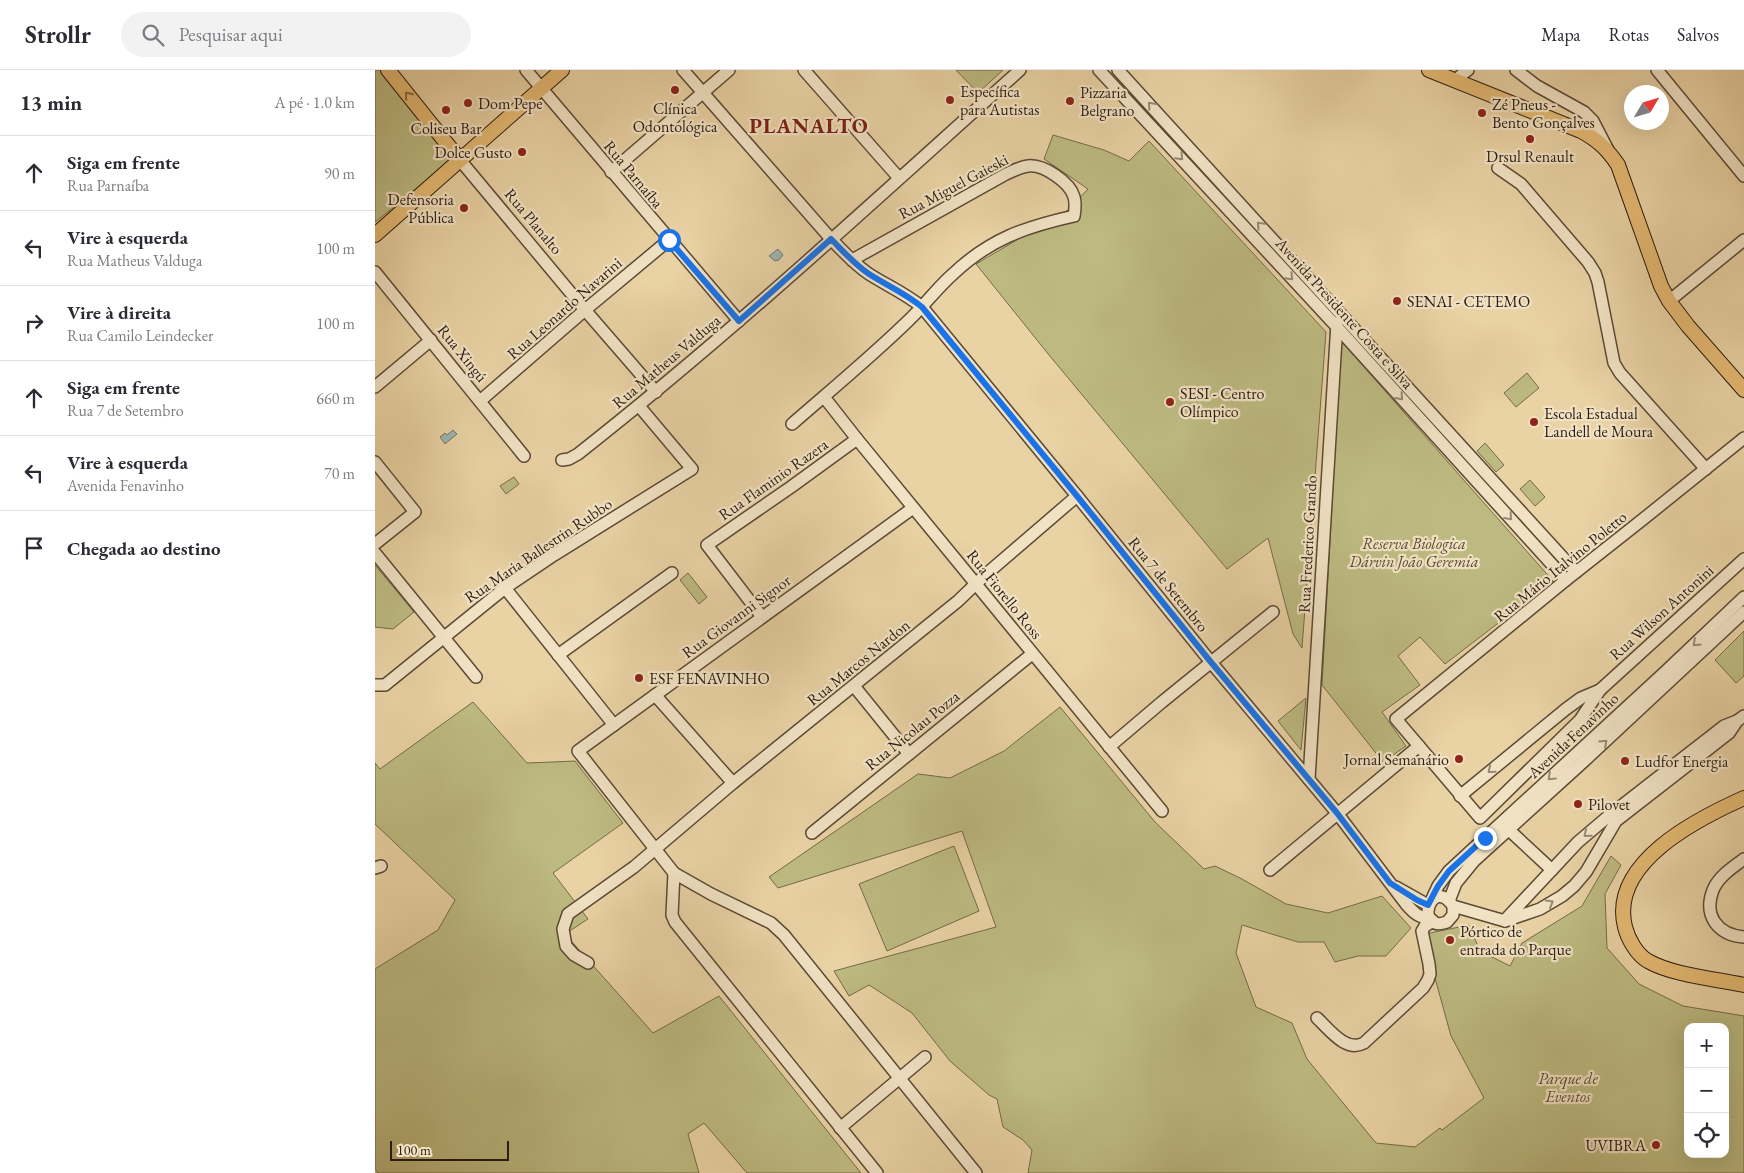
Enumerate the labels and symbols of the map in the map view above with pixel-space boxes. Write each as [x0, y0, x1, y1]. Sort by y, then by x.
place label: Específica para Autistas [960, 81, 1040, 120]
place label: Pizzaria Belgrano [1080, 82, 1135, 121]
marker: Clínica Odontológica [669, 84, 681, 96]
north arrow [1624, 85, 1669, 130]
one-way arrow [406, 92, 414, 101]
place label: Dom Pepe [478, 93, 542, 114]
marker: Específica para Autistas [944, 94, 956, 106]
place label: Zé Pneus - Bento Gonçalves [1492, 94, 1595, 133]
marker: Pizzaria Belgrano [1064, 95, 1076, 107]
marker: Dom Pepe [462, 97, 474, 109]
place label: Clínica Odontológica [633, 98, 718, 137]
one-way arrow [1148, 102, 1157, 111]
marker: Coliseu Bar [440, 104, 452, 116]
marker: Zé Pneus - Bento Gonçalves [1476, 107, 1488, 119]
district label: PLANALTO [749, 112, 869, 139]
place label: Coliseu Bar [411, 118, 482, 139]
marker: Drsul Renault [1524, 133, 1536, 145]
street label: Rua Parnaíba [599, 136, 668, 213]
place label: Dolce Gusto [435, 142, 512, 163]
marker: Dolce Gusto [516, 146, 528, 158]
place label: Drsul Renault [1486, 146, 1574, 167]
street label: Rua Miguel Gaieski [895, 149, 1012, 224]
one-way arrow [1174, 152, 1183, 161]
street label: Rua Planalto [500, 184, 567, 259]
place label: Defensoria Pública [388, 189, 455, 228]
marker: Defensoria Pública [458, 202, 470, 214]
one-way arrow [1257, 221, 1266, 230]
route start [658, 229, 681, 252]
street label: Avenida Presidente Costa e Silva [1270, 233, 1419, 394]
street label: Rua Leonardo Navarini [502, 253, 626, 364]
one-way arrow [1284, 271, 1293, 280]
place label: SENAI - CETEMO [1407, 291, 1530, 312]
marker: SENAI - CETEMO [1391, 295, 1403, 307]
street label: Rua Matheus Valduga [608, 309, 725, 413]
street label: Rua Xingú [433, 320, 493, 387]
place label: SESI - Centro Olímpico [1180, 383, 1265, 422]
one-way arrow [1394, 391, 1403, 400]
marker: SESI - Centro Olímpico [1164, 396, 1176, 408]
place label: Escola Estadual Landell de Moura [1544, 403, 1654, 442]
marker: Escola Estadual Landell de Moura [1528, 416, 1540, 428]
street label: Rua Flaminio Razera [714, 433, 833, 525]
street label: Rua Frederico Grando [1293, 475, 1322, 613]
street label: Rua Maria Ballestrin Rubbo [460, 493, 616, 608]
street label: Rua Mário Italvino Poletto [1490, 506, 1631, 627]
one-way arrow [1503, 512, 1512, 521]
street label: Rua 7 de Setembro [1124, 532, 1214, 636]
park label: Reserva Biologica Dárvin João Geremia [1348, 533, 1479, 572]
street label: Rua Fiorello Ross [962, 545, 1047, 643]
street label: Rua Wilson Antonini [1605, 560, 1718, 665]
street label: Rua Giovanni Signor [678, 569, 796, 663]
street label: Rua Marcos Nardon [803, 614, 915, 710]
one-way arrow [1693, 637, 1702, 646]
place label: ESF FENAVINHO [649, 668, 770, 689]
marker: ESF FENAVINHO [633, 672, 645, 684]
street label: Rua Nicolau Pozza [861, 685, 964, 775]
street label: Avenida Fenavinho [1523, 688, 1623, 784]
one-way arrow [1599, 740, 1608, 749]
place label: Jornal Semanário [1342, 749, 1449, 770]
place label: Ludfor Energia [1635, 751, 1729, 772]
marker: Jornal Semanário [1453, 753, 1465, 765]
marker: Ludfor Energia [1619, 755, 1631, 767]
one-way arrow [1488, 765, 1497, 773]
one-way arrow [1548, 771, 1557, 780]
place label: Pilovet [1588, 794, 1630, 815]
marker: Pilovet [1572, 798, 1584, 810]
route end [1474, 827, 1497, 850]
one-way arrow [1584, 828, 1593, 837]
one-way arrow [1544, 899, 1553, 909]
place label: Pórtico de entrada do Parque [1460, 921, 1571, 960]
marker: Pórtico de entrada do Parque [1444, 934, 1456, 946]
park label: Parque de Eventos [1538, 1068, 1598, 1107]
place label: UVIBRA [1585, 1135, 1647, 1156]
scale bar [390, 1138, 509, 1161]
marker: UVIBRA [1650, 1139, 1662, 1151]

